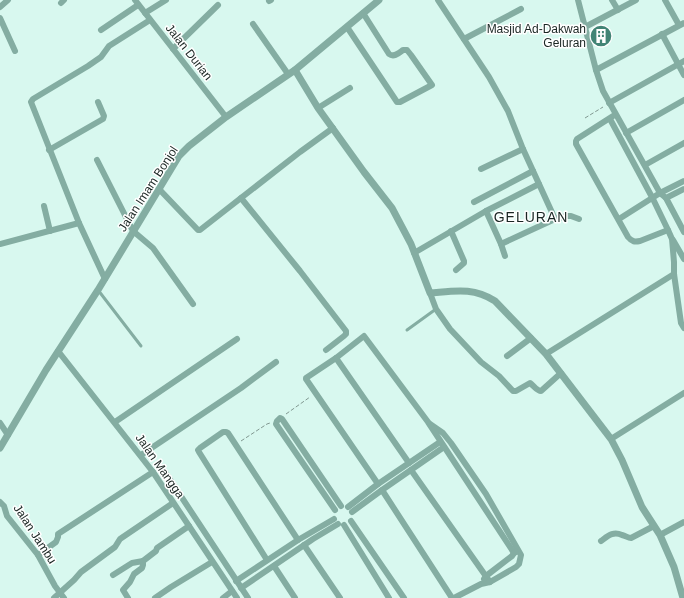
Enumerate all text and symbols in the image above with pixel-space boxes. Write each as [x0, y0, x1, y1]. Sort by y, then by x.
street label: Jalan Durian [163, 21, 215, 83]
place label: Masjid Ad-Dakwah Geluran [487, 22, 586, 50]
building icon: Masjid Ad-Dakwah Geluran [588, 23, 614, 49]
street label: Jalan Imam Bonjol [115, 144, 181, 234]
district label: GELURAN [494, 209, 568, 225]
street label: Jalan Mangga [133, 431, 188, 501]
street label: Jalan Jambu [11, 502, 59, 566]

